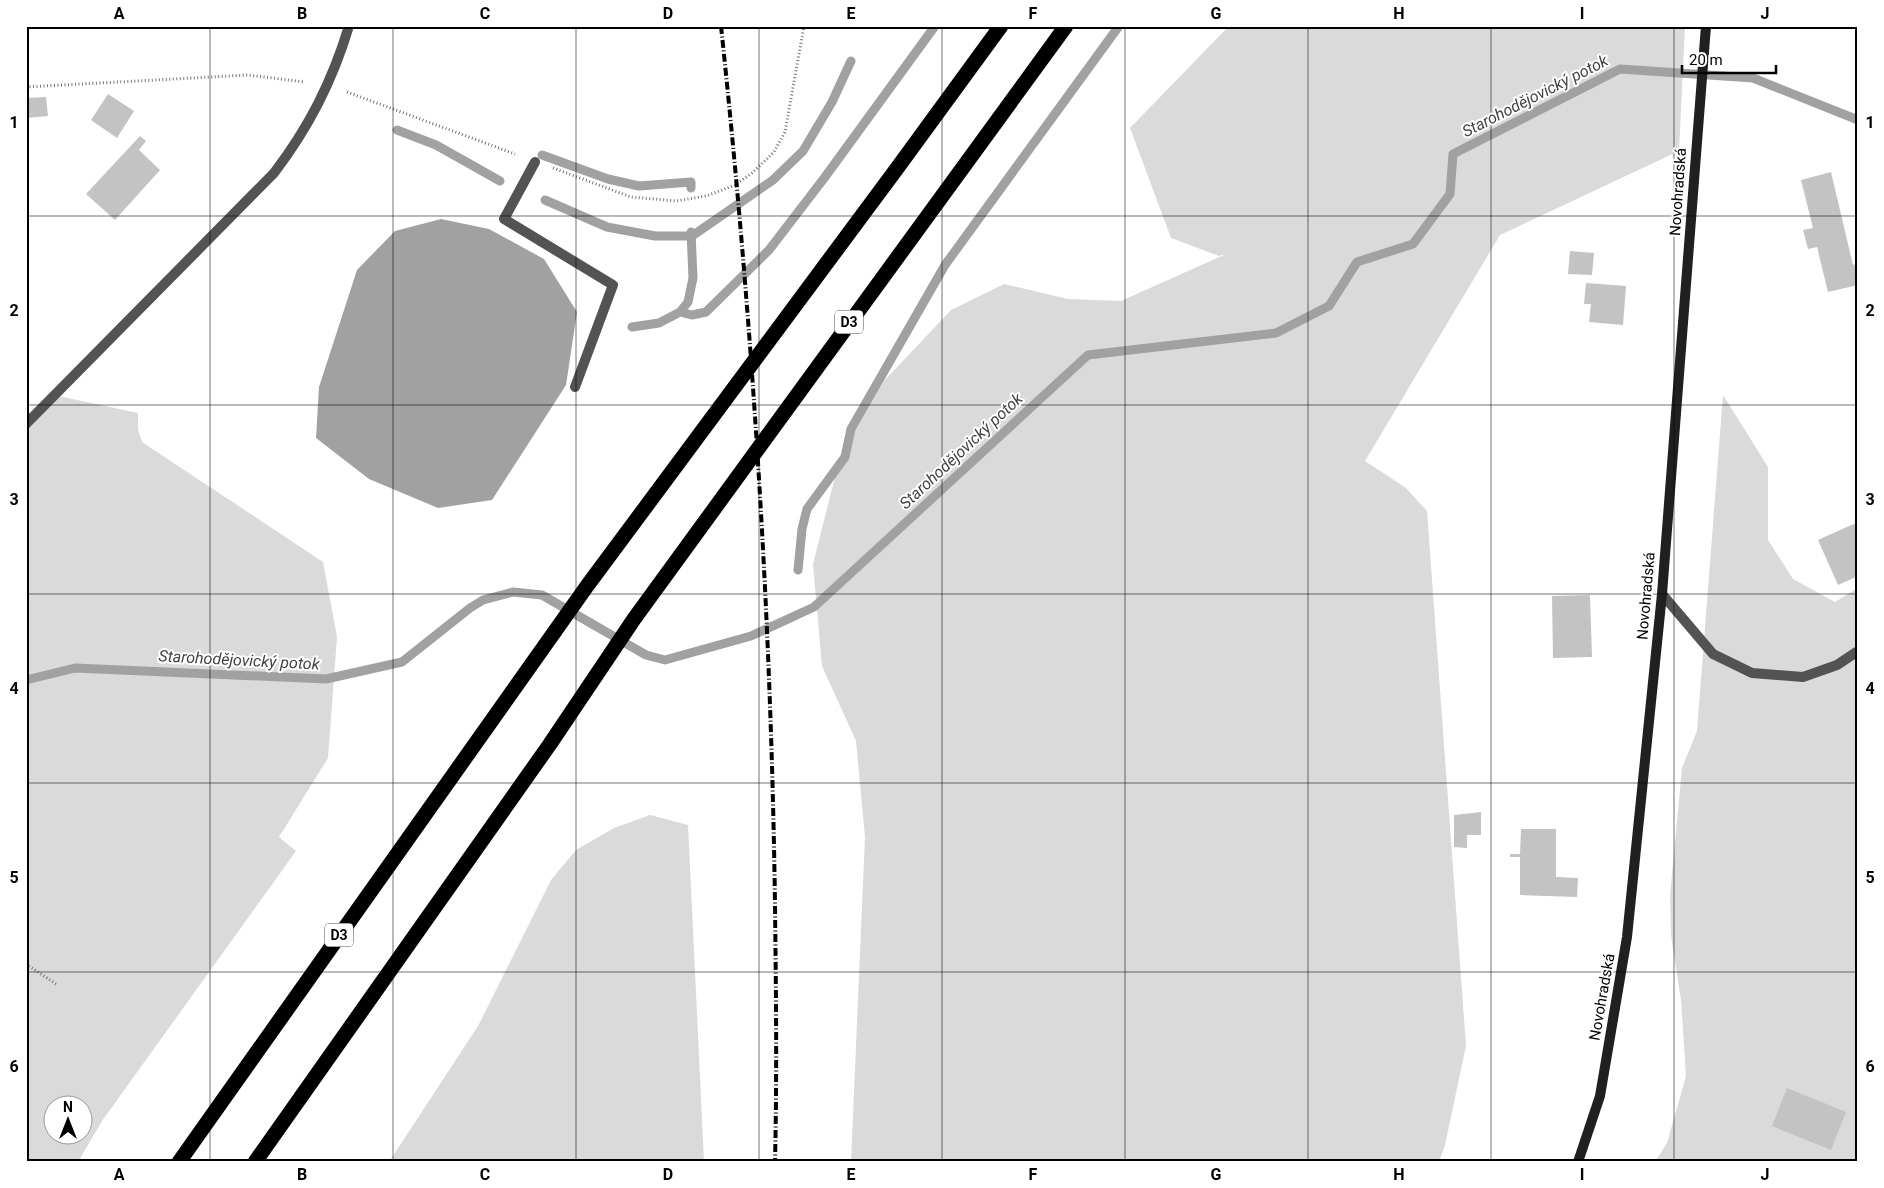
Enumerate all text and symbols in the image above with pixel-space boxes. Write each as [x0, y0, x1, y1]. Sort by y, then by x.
text: A [114, 4, 125, 23]
text: B [297, 4, 307, 23]
text: C [480, 4, 490, 23]
text: D [663, 4, 673, 23]
text: E [847, 4, 856, 23]
text: F [1029, 4, 1038, 23]
text: G [1211, 4, 1222, 23]
text: H [1393, 4, 1405, 23]
text: I [1580, 4, 1584, 23]
text: J [1761, 4, 1769, 23]
scale bar [1682, 42, 1775, 74]
water label: Starohodějovický potok [1459, 50, 1612, 141]
text: 20 m [1689, 51, 1723, 69]
text: 1 [9, 113, 19, 132]
text: 1 [1865, 113, 1875, 132]
street label: Novohradská [1666, 147, 1690, 237]
text: 2 [9, 301, 19, 320]
text: 2 [1865, 301, 1875, 320]
road number: D3 [835, 311, 863, 334]
water label: Starohodějovický potok [896, 388, 1027, 513]
text: 3 [9, 490, 19, 509]
text: 3 [1865, 490, 1875, 509]
street label: Novohradská [1633, 551, 1659, 641]
water label: Starohodějovický potok [158, 646, 321, 674]
text: 4 [9, 679, 19, 698]
text: 4 [1865, 679, 1875, 698]
text: 5 [9, 868, 19, 887]
text: 5 [1865, 868, 1875, 887]
road number: D3 [325, 924, 353, 946]
street label: Novohradská [1585, 952, 1619, 1042]
text: 6 [9, 1057, 19, 1076]
text: 6 [1865, 1057, 1875, 1076]
north arrow [42, 1096, 92, 1146]
text: N [63, 1099, 73, 1115]
text: A [114, 1165, 125, 1184]
text: B [297, 1165, 307, 1184]
text: C [480, 1165, 490, 1184]
text: D [663, 1165, 673, 1184]
text: E [847, 1165, 856, 1184]
text: F [1029, 1165, 1038, 1184]
text: G [1211, 1165, 1222, 1184]
text: H [1393, 1165, 1405, 1184]
text: I [1580, 1165, 1584, 1184]
text: J [1761, 1165, 1769, 1184]

